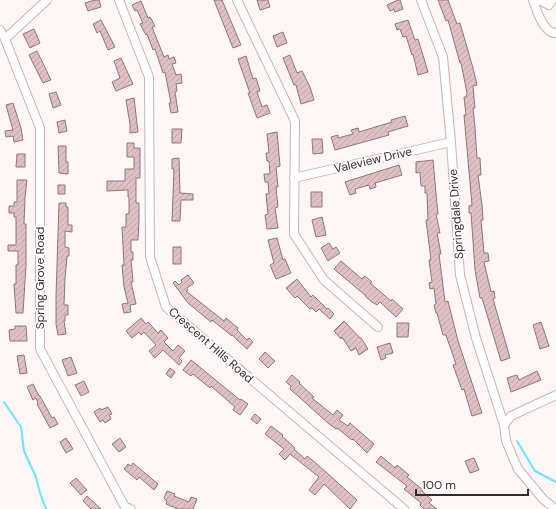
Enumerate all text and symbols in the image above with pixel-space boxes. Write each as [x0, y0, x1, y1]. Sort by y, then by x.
street label: Valeview Drive [332, 143, 414, 177]
street label: Springdale Drive [445, 168, 467, 260]
street label: Spring Grove Road [32, 227, 48, 329]
street label: Crescent Hills Road [165, 304, 257, 386]
scale bar [416, 471, 528, 497]
text: 100 m [422, 477, 456, 493]

